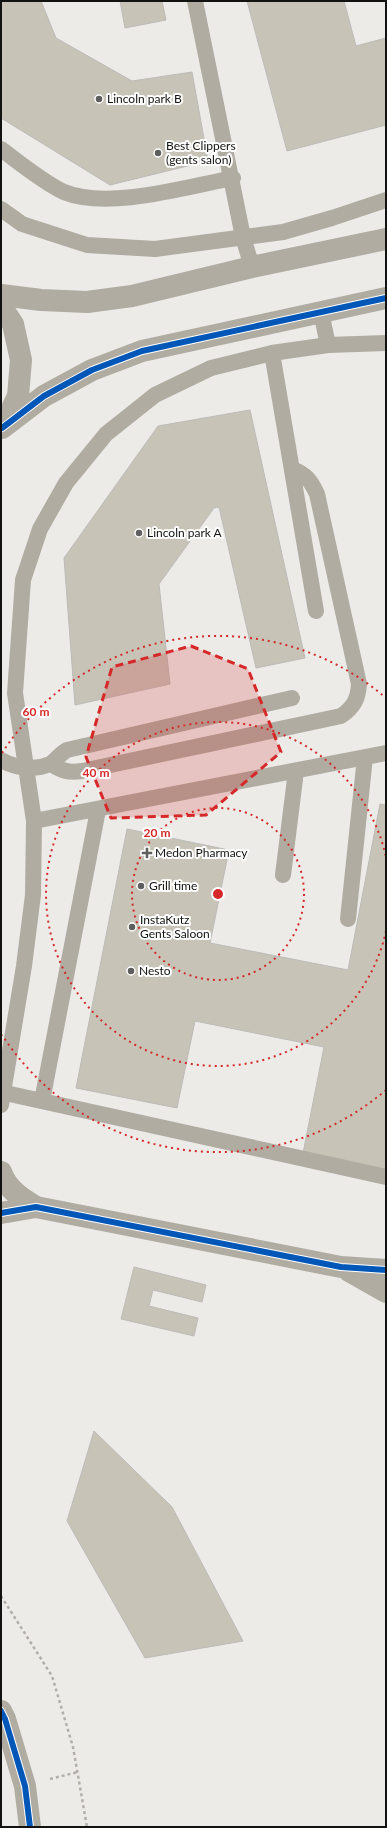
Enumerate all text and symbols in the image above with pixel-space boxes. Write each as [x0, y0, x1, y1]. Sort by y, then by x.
place label: Lincoln park B [107, 91, 182, 106]
marker: Lincoln park B [94, 94, 104, 104]
place label: Best Clippers (gents salon) [166, 138, 236, 167]
marker: Best Clippers (gents salon) [153, 148, 163, 158]
place label: Lincoln park A [147, 525, 223, 540]
marker: Lincoln park A [134, 528, 144, 538]
text: 60 m [23, 704, 49, 719]
text: 40 m [83, 765, 109, 780]
text: 20 m [144, 825, 170, 840]
place label: Medon Pharmacy [155, 845, 248, 860]
marker: Medon Pharmacy [142, 848, 152, 858]
place label: Grill time [149, 878, 197, 893]
marker: Grill time [136, 881, 146, 891]
centre of rings [211, 887, 225, 901]
place label: InstaKutz Gents Saloon [140, 912, 210, 941]
marker: InstaKutz Gents Saloon [127, 922, 137, 932]
place label: Nesto [139, 963, 171, 978]
marker: Nesto [126, 966, 136, 976]

